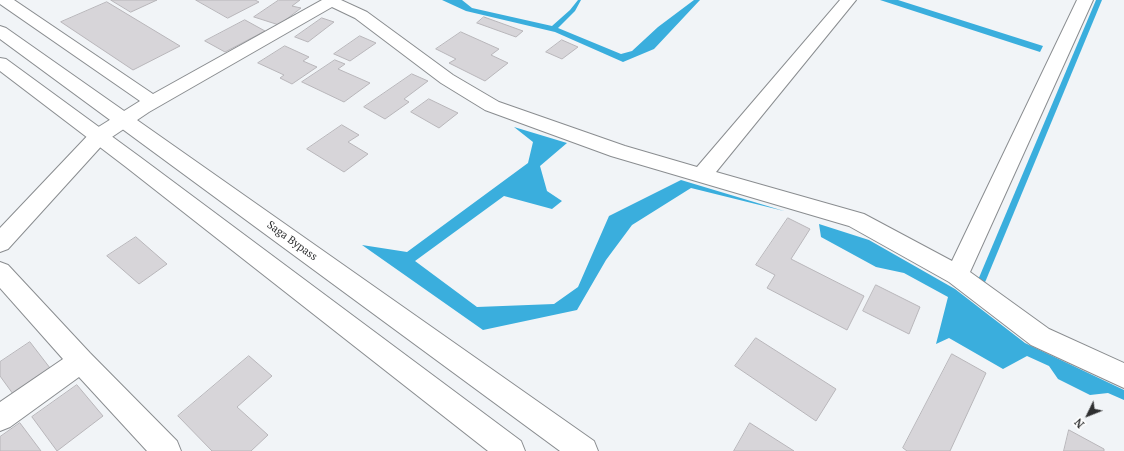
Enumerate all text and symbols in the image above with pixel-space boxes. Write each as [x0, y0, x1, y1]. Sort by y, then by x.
street label: Saga Bypass [264, 218, 320, 264]
north arrow [1068, 395, 1108, 435]
text: N [1071, 415, 1087, 431]

